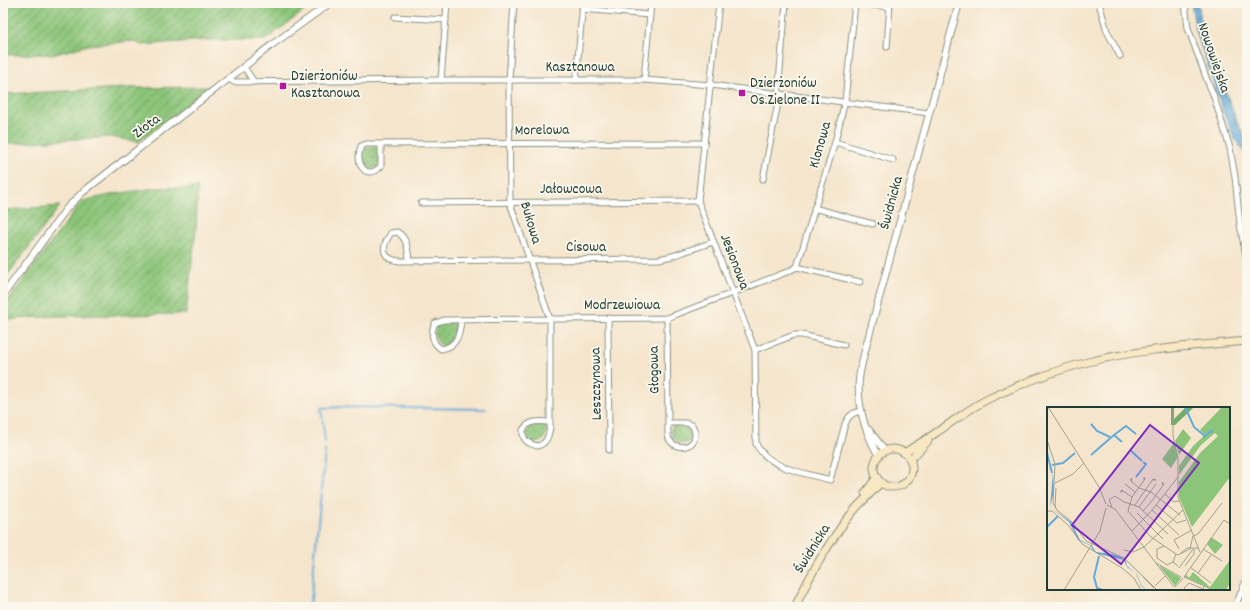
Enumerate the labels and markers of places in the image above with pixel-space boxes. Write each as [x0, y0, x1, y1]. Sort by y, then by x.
place label: Dzierżoniów Kasztanowa [291, 66, 361, 105]
place label: Dzierżoniów Os.Zielone II [750, 73, 820, 112]
marker: Dzierżoniów Kasztanowa [278, 81, 288, 91]
marker: Dzierżoniów Os.Zielone II [737, 88, 747, 98]

